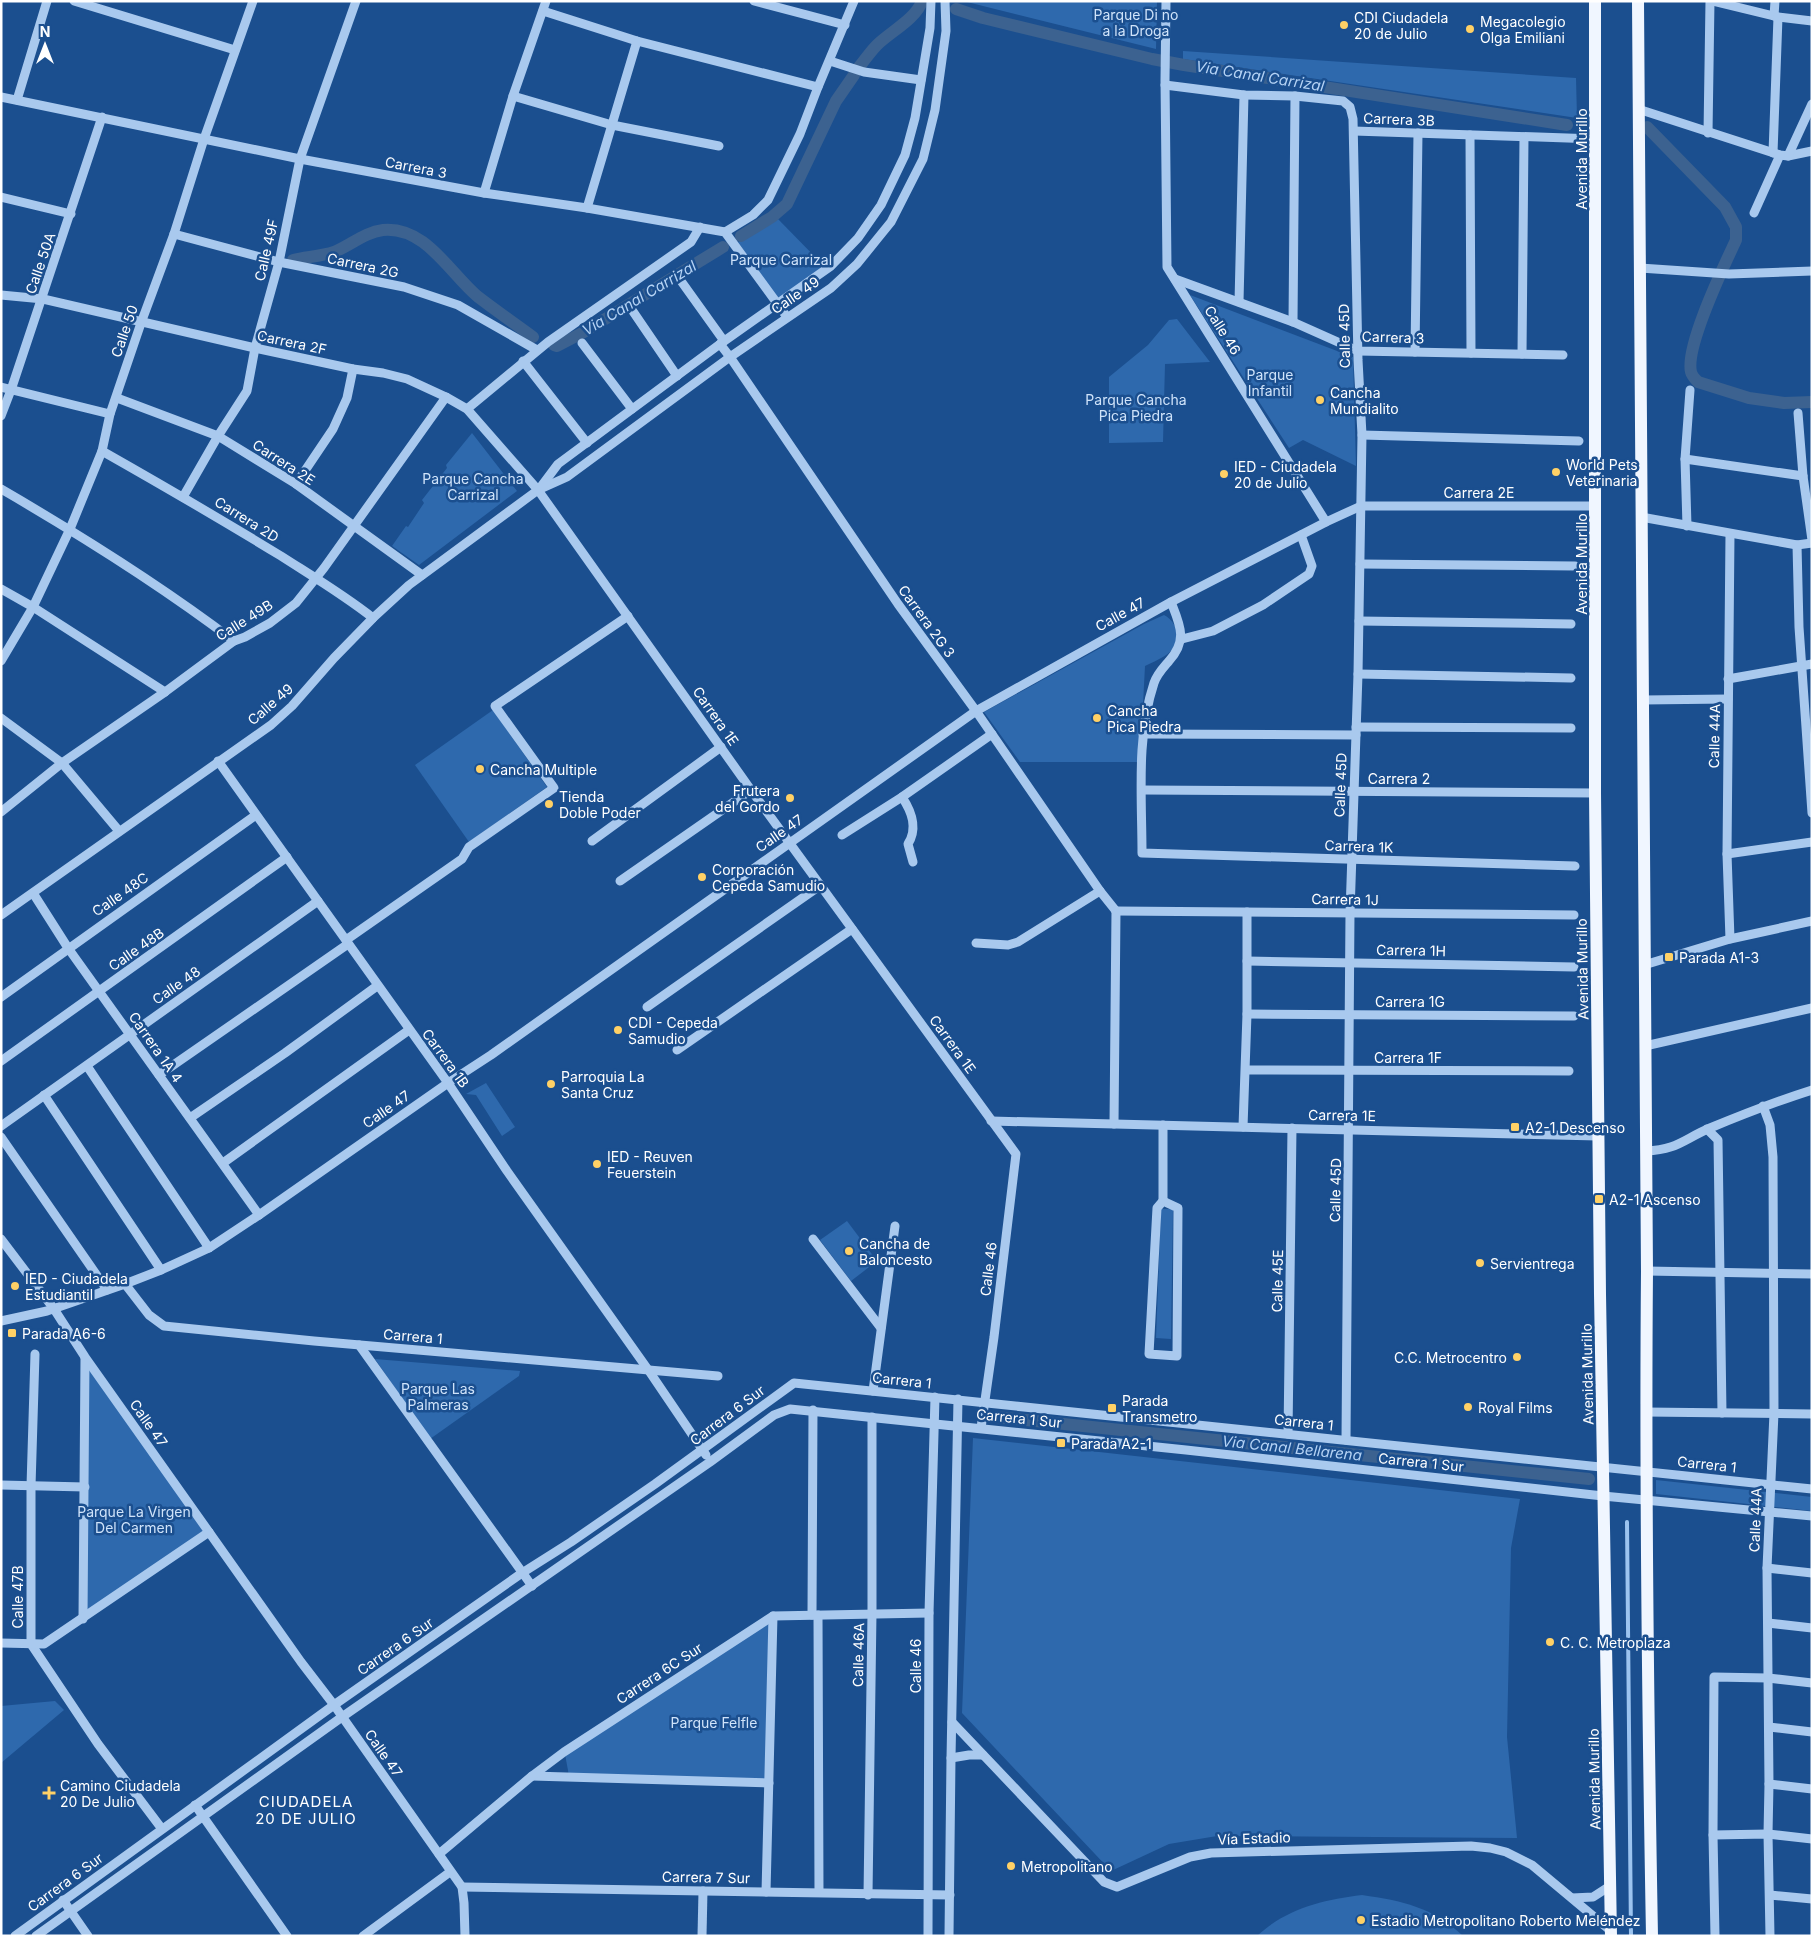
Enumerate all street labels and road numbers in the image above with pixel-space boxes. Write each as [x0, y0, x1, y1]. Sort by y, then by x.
street label: Avenida Murillo [1573, 108, 1590, 210]
street label: Carrera 3B [1363, 109, 1435, 129]
street label: Carrera 3 [384, 153, 448, 181]
street label: Calle 49F [251, 217, 281, 283]
street label: Calle 50A [22, 230, 59, 296]
street label: Carrera 2G [326, 249, 400, 281]
street label: Calle 49 [768, 273, 822, 317]
street label: Calle 46 [1201, 302, 1245, 358]
street label: Calle 50 [107, 303, 141, 359]
street label: Calle 45D [1335, 304, 1353, 368]
street label: Carrera 2F [256, 326, 328, 358]
street label: Carrera 3 [1361, 327, 1425, 347]
street label: Carrera 2E [250, 436, 318, 488]
street label: Carrera 2E [1444, 484, 1514, 501]
street label: Carrera 2D [212, 493, 282, 545]
street label: Avenida Murillo [1573, 513, 1590, 615]
street label: Carrera 2G 3 [895, 581, 959, 661]
street label: Calle 47 [1092, 593, 1148, 635]
street label: Calle 49B [212, 596, 276, 644]
street label: Calle 49 [244, 680, 296, 728]
street label: Carrera 1E [690, 683, 742, 749]
street label: Calle 44A [1705, 703, 1723, 769]
street label: Calle 45D [1330, 752, 1350, 818]
street label: Carrera 2 [1368, 770, 1430, 787]
street label: Calle 47 [752, 811, 806, 855]
street label: Carrera 1K [1324, 836, 1394, 856]
street label: Calle 48C [89, 868, 151, 920]
street label: Carrera 1J [1311, 890, 1379, 908]
street label: Avenida Murillo [1573, 918, 1591, 1020]
street label: Calle 48B [105, 924, 167, 974]
street label: Carrera 1H [1376, 941, 1446, 959]
street label: Calle 48 [149, 962, 203, 1008]
street label: Carrera 1G [1375, 993, 1445, 1010]
street label: Carrera 1A 4 [125, 1008, 187, 1086]
street label: Carrera 1E [926, 1012, 980, 1076]
street label: Carrera 1B [419, 1025, 473, 1091]
street label: Carrera 1F [1374, 1049, 1442, 1066]
street label: Calle 47 [359, 1087, 413, 1131]
street label: Carrera 1E [1308, 1106, 1376, 1124]
street label: Calle 45D [1326, 1158, 1344, 1222]
street label: Calle 46 [976, 1241, 1000, 1297]
street label: Calle 45E [1268, 1249, 1286, 1313]
street label: Avenida Murillo [1578, 1323, 1596, 1425]
street label: Carrera 1 [383, 1325, 443, 1347]
street label: Carrera 1 [872, 1368, 932, 1392]
street label: Carrera 6 Sur [686, 1381, 768, 1449]
street label: Calle 47 [127, 1396, 171, 1450]
street label: Carrera 1 Sur [975, 1405, 1063, 1431]
street label: Carrera 1 [1274, 1410, 1334, 1434]
street label: Carrera 1 Sur [1377, 1449, 1465, 1475]
street label: Carrera 1 [1677, 1452, 1737, 1476]
street label: Calle 44A [1745, 1487, 1765, 1553]
street label: Calle 47B [9, 1565, 26, 1629]
street label: Carrera 6 Sur [354, 1614, 436, 1678]
street label: Calle 46A [849, 1622, 867, 1687]
street label: Carrera 6C Sur [613, 1639, 705, 1707]
street label: Calle 46 [907, 1639, 924, 1693]
street label: Calle 47 [362, 1726, 406, 1780]
street label: Avenida Murillo [1585, 1728, 1603, 1830]
street label: Vía Estadio [1217, 1828, 1291, 1848]
street label: Carrera 6 Sur [24, 1849, 106, 1915]
street label: Carrera 7 Sur [662, 1868, 750, 1886]

